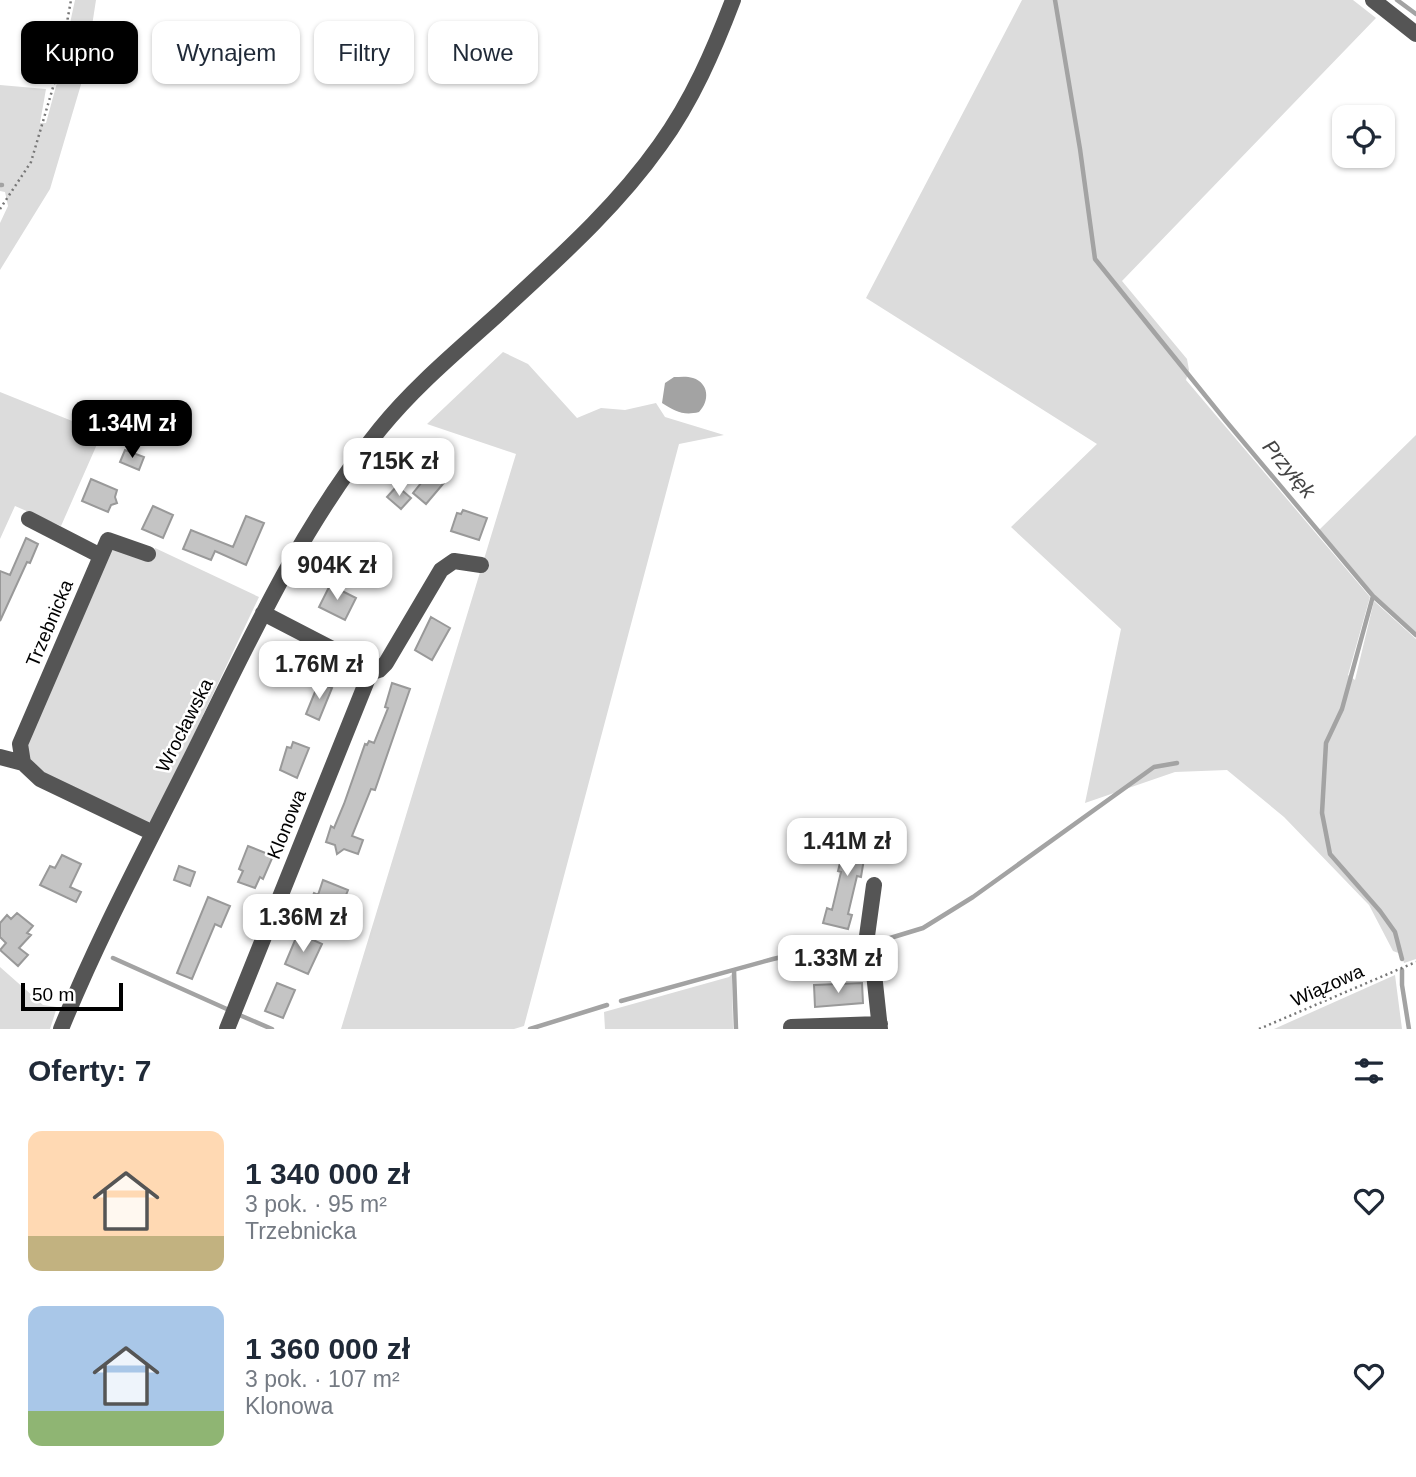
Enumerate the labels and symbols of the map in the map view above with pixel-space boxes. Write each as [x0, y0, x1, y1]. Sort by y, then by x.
pin: 1.34M zł [60, 400, 204, 460]
water label: Przyłęk [1258, 435, 1321, 504]
pin: 715K zł [334, 438, 464, 498]
pin: 904K zł [272, 542, 402, 602]
street label: Trzebnicka [22, 576, 77, 670]
pin: 1.76M zł [247, 642, 391, 701]
street label: Wrocławska [152, 675, 217, 775]
street label: Klonowa [263, 786, 310, 862]
pin: 1.41M zł [775, 818, 919, 878]
pin: 1.36M zł [231, 894, 375, 954]
pin: 1.33M zł [766, 936, 910, 995]
street label: Wiązowa [1288, 960, 1367, 1011]
scale bar [21, 980, 122, 1012]

